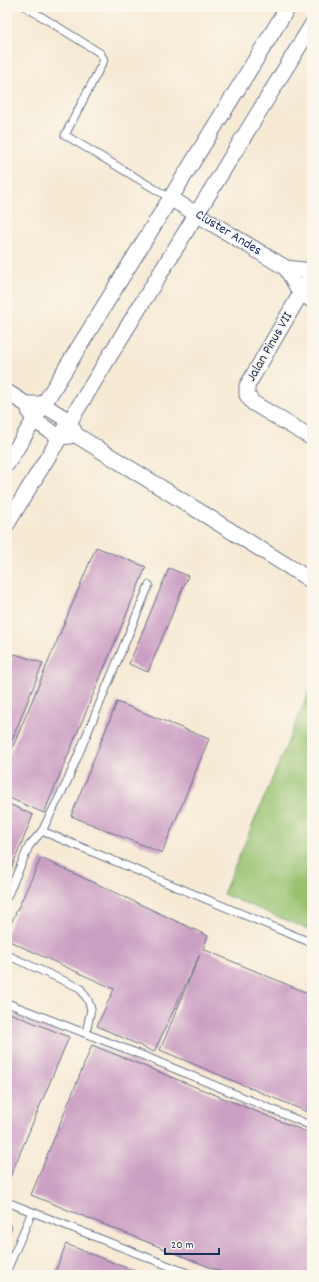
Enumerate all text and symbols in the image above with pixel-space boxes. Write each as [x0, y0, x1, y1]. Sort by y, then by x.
street label: Cluster Andes [191, 205, 265, 261]
street label: Jalan Pinus VII [242, 308, 298, 385]
scale bar [165, 1230, 219, 1256]
text: 20 m [171, 1237, 194, 1254]

